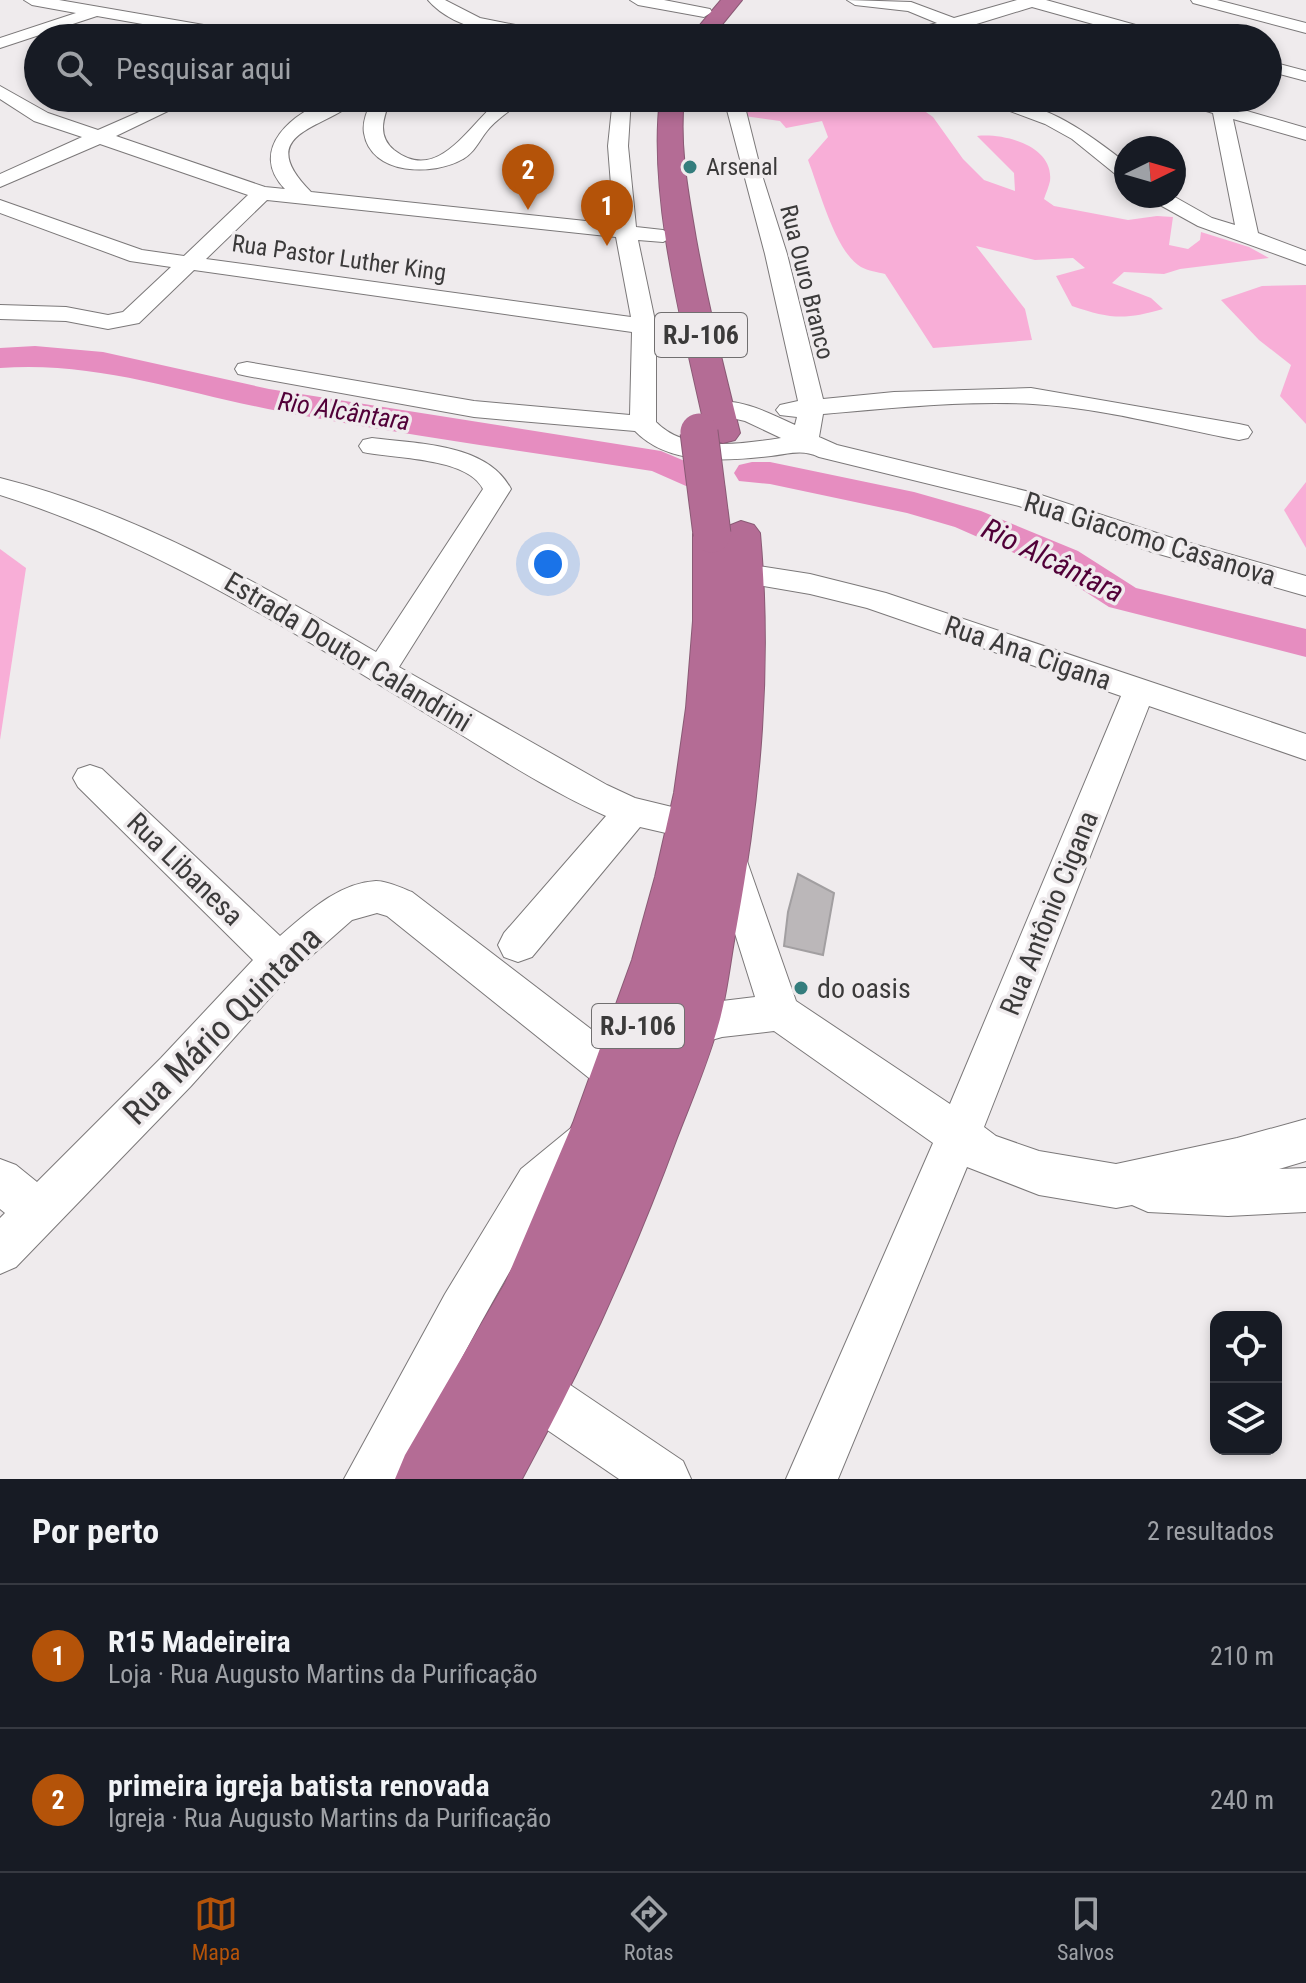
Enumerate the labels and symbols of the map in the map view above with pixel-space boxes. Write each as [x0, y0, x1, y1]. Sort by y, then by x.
north arrow [1114, 136, 1186, 208]
pin: 2 [502, 144, 554, 210]
place label: Arsenal [706, 153, 778, 181]
marker: Arsenal [681, 158, 699, 176]
pin: 1 [581, 180, 633, 246]
street label: Rua Ouro Branco [774, 202, 840, 362]
street label: Rua Pastor Luther King [230, 229, 448, 287]
road number: RJ-106 [655, 313, 747, 357]
water label: Rio Alcântara [276, 386, 412, 436]
street label: Rua Giacomo Casanova [1020, 485, 1280, 593]
water label: Rio Alcântara [976, 511, 1130, 609]
your location [528, 544, 568, 584]
street label: Estrada Doutor Calandrini [219, 565, 477, 739]
street label: Rua Ana Cigana [940, 609, 1116, 697]
street label: Rua Libanesa [120, 806, 250, 932]
street label: Rua Antônio Cigana [993, 806, 1105, 1020]
street label: Rua Mário Quintana [115, 918, 329, 1132]
place label: do oasis [817, 972, 911, 1005]
marker: do oasis [792, 979, 810, 997]
road number: RJ-106 [592, 1004, 684, 1048]

